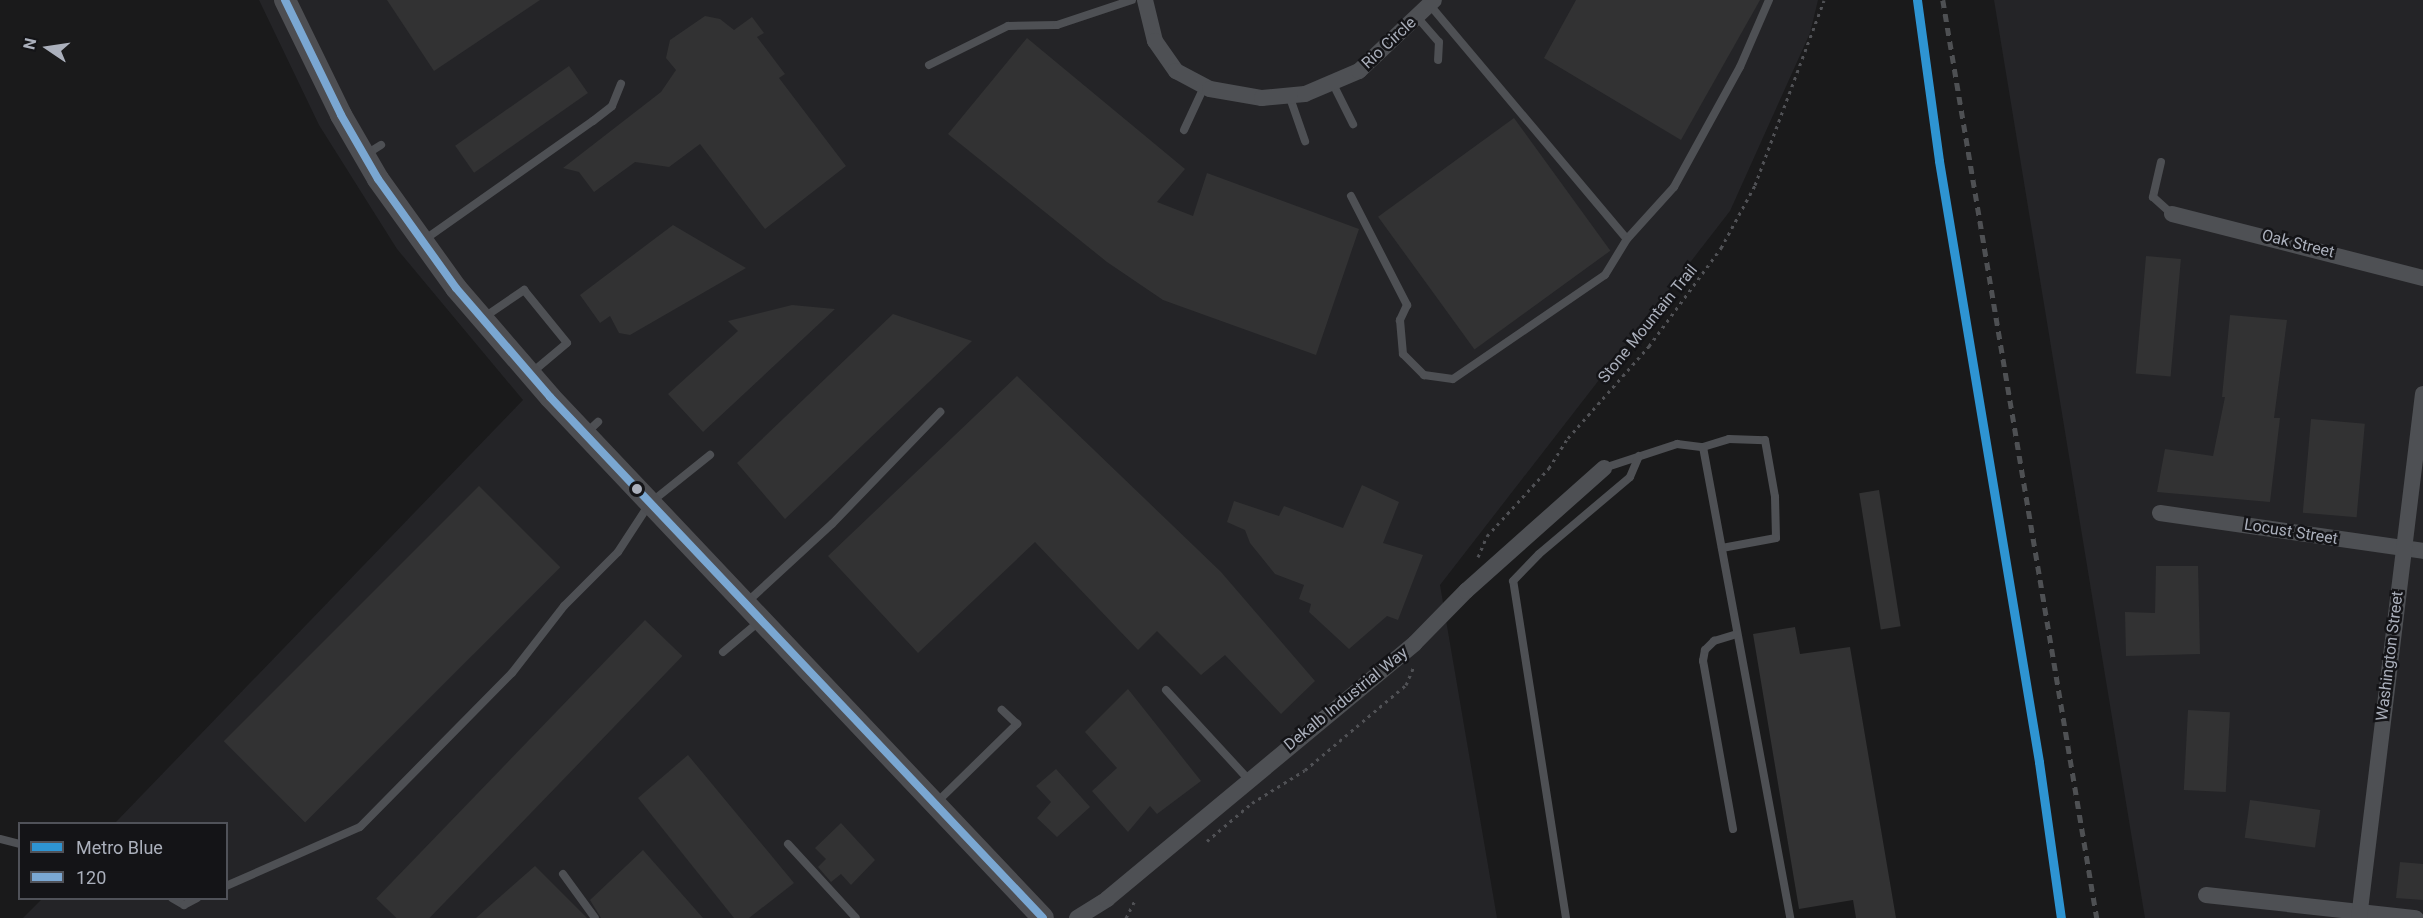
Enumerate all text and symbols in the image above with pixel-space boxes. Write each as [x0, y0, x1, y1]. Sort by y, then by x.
street label: Rio Circle [1358, 13, 1420, 73]
north arrow [18, 18, 78, 78]
text: N [19, 36, 40, 51]
street label: Oak Street [2260, 226, 2336, 262]
street label: Stone Mountain Trail [1594, 261, 1702, 387]
unlabelled marker [631, 483, 643, 495]
street label: Locust Street [2243, 515, 2339, 549]
street label: Washington Street [2373, 590, 2407, 722]
street label: Dekalb Industrial Way [1280, 643, 1412, 755]
legend [18, 822, 228, 900]
text: Metro Blue [76, 837, 163, 858]
text: 120 [76, 867, 106, 888]

